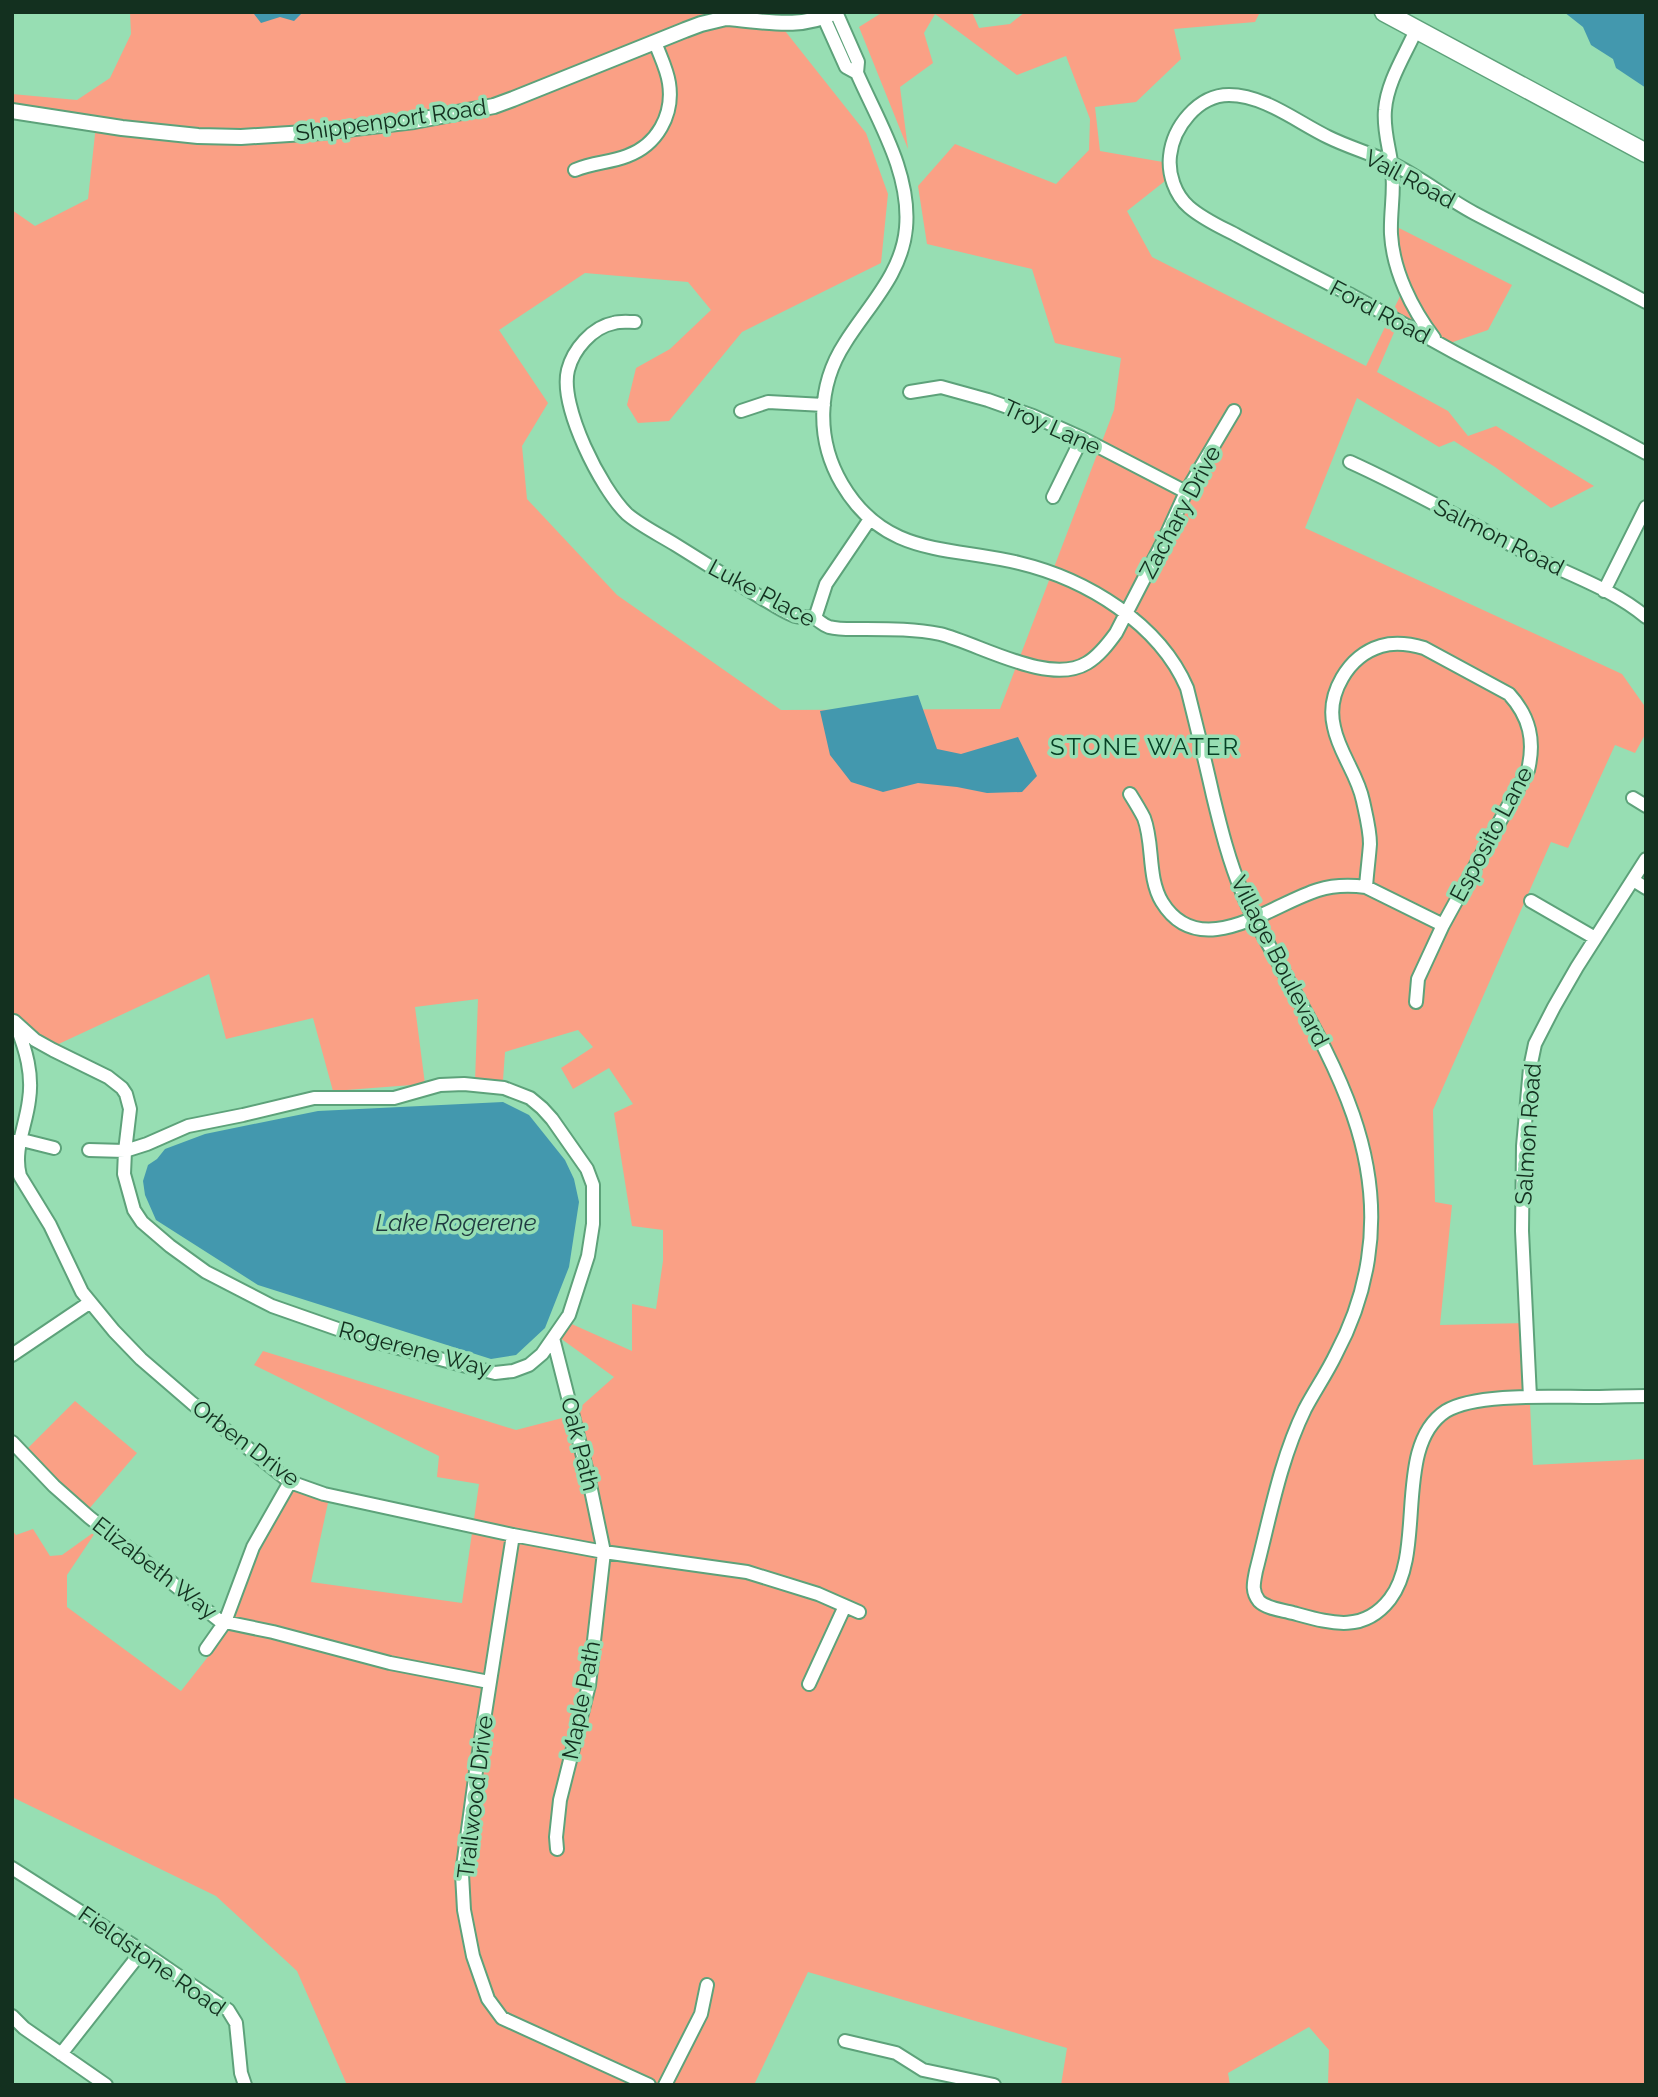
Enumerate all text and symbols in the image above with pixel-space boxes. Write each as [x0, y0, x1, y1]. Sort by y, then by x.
street label: Shippenport Road [294, 93, 488, 146]
street label: Vail Road [1360, 144, 1460, 214]
street label: Ford Road [1326, 274, 1435, 349]
street label: Troy Lane [999, 393, 1105, 460]
street label: Zachary Drive [1133, 441, 1226, 583]
street label: Salmon Road [1430, 492, 1569, 581]
street label: Luke Place [704, 553, 820, 632]
district label: STONE WATER [1050, 732, 1240, 761]
street label: Esposito Lane [1444, 762, 1537, 906]
street label: Village Boulevard [1226, 871, 1335, 1051]
street label: Salmon Road [1509, 1062, 1546, 1206]
water label: Lake Rogerene [375, 1208, 537, 1237]
street label: Rogerene Way [336, 1315, 494, 1382]
street label: Orben Drive [187, 1394, 305, 1492]
street label: Oak Path [556, 1394, 605, 1493]
street label: Elizabeth Way [88, 1511, 223, 1625]
street label: Maple Path [556, 1638, 605, 1761]
street label: Trailwood Drive [451, 1714, 498, 1880]
street label: Fieldstone Road [74, 1900, 231, 2021]

